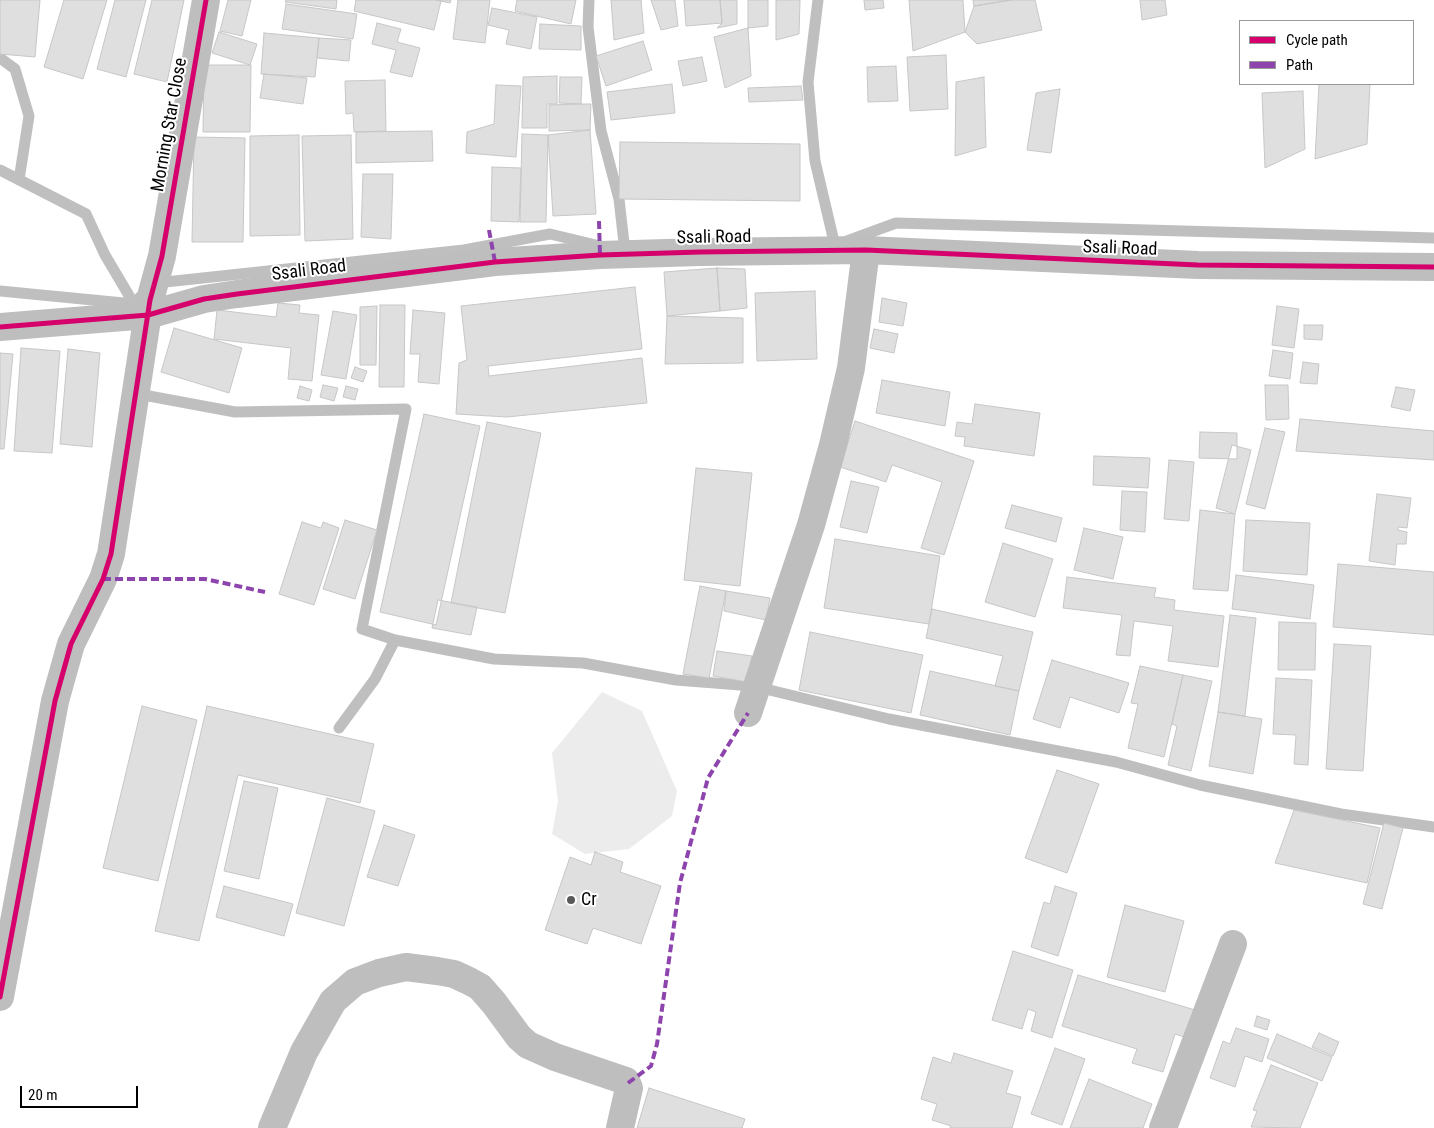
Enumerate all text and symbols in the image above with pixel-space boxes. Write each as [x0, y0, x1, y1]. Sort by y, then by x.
legend [1239, 20, 1414, 85]
text: Cycle path [1286, 31, 1348, 49]
street label: Morning Star Close [148, 56, 192, 194]
text: Path [1286, 56, 1313, 74]
street label: Ssali Road [676, 227, 752, 249]
street label: Ssali Road [1082, 237, 1158, 261]
street label: Ssali Road [271, 256, 347, 286]
place label: Cr [581, 889, 597, 911]
marker: Cr [565, 894, 577, 906]
scale bar [22, 1076, 140, 1108]
text: 20 m [28, 1086, 58, 1104]

